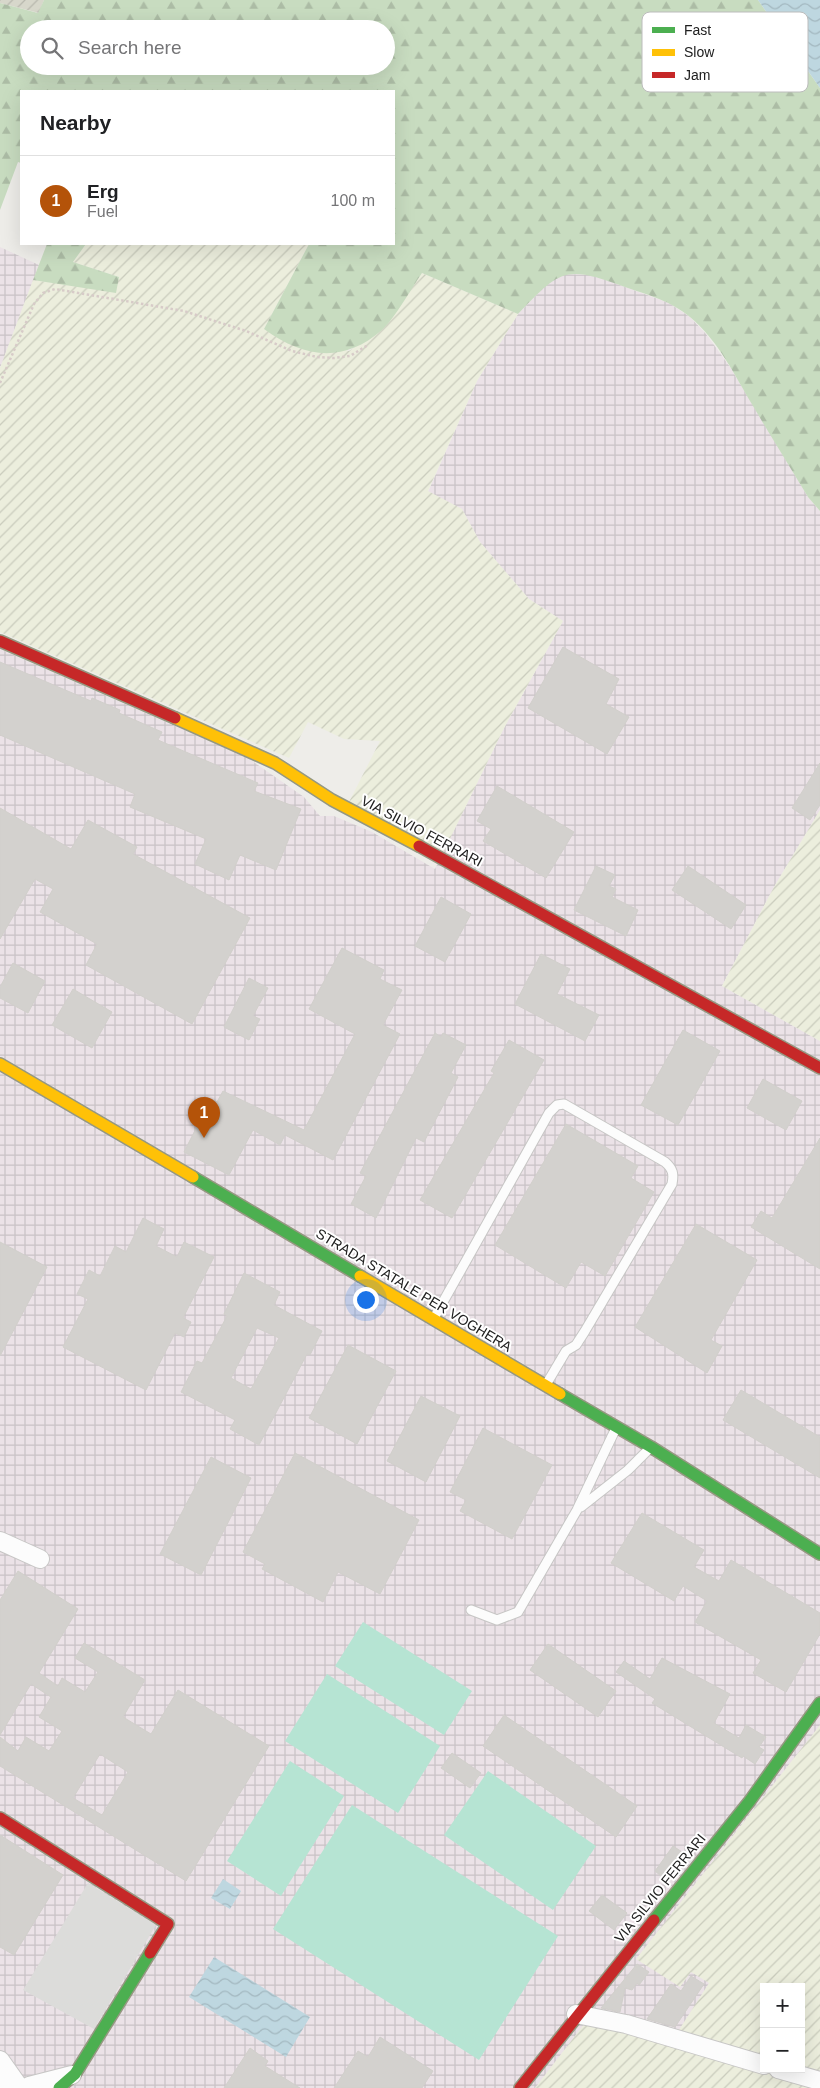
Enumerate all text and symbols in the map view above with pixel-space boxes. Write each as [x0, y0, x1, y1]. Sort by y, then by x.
legend [642, 12, 808, 92]
search box [20, 20, 395, 75]
text: Fast [684, 22, 711, 38]
icon: search [38, 34, 66, 62]
text: Search here [78, 37, 182, 58]
text: Slow [684, 44, 715, 60]
text: Jam [684, 67, 710, 83]
text: Nearby [40, 111, 111, 134]
text: Erg [87, 181, 119, 202]
text: 1 [52, 192, 60, 209]
text: 100 m [331, 192, 375, 209]
text: Fuel [87, 203, 118, 220]
street label: VIA SILVIO FERRARI [359, 792, 485, 870]
pin: 1 [188, 1097, 220, 1138]
street label: STRADA STATALE PER VOGHERA [313, 1225, 515, 1355]
your location [353, 1287, 379, 1313]
street label: VIA SILVIO FERRARI [611, 1830, 709, 1946]
map controls [760, 1983, 805, 2073]
button: + [760, 1983, 805, 2028]
button: − [760, 2028, 805, 2073]

